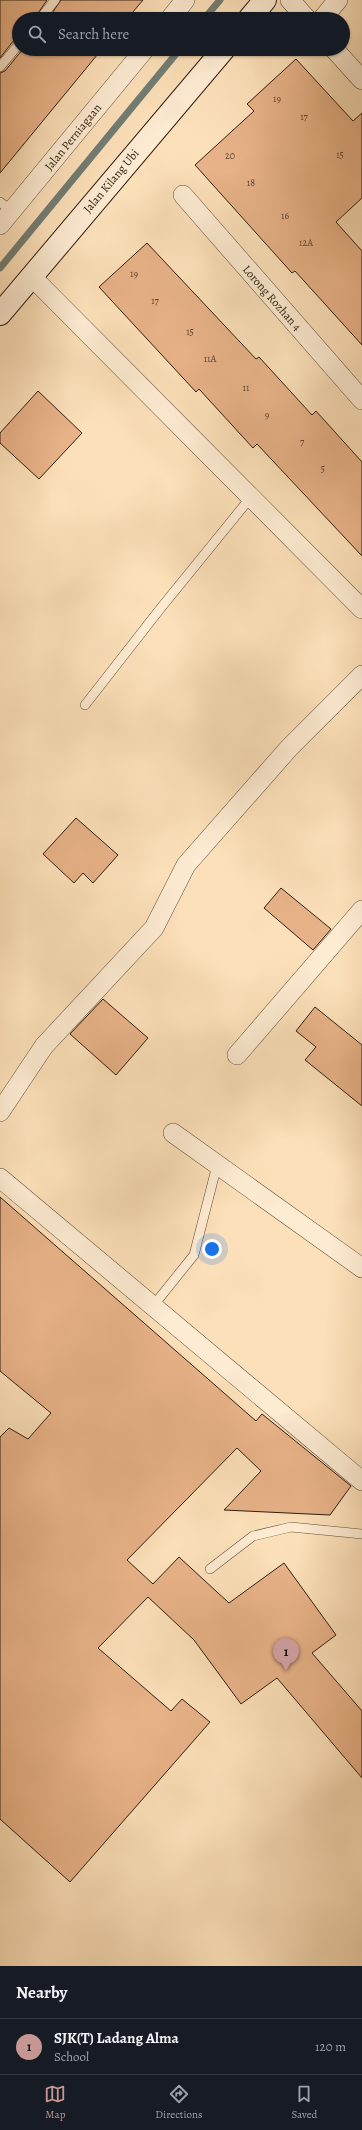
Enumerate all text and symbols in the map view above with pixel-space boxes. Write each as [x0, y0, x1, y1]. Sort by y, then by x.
search box [12, 12, 350, 56]
icon: search [26, 23, 48, 45]
text: Search here [58, 24, 129, 44]
house number: 19 [273, 92, 281, 105]
street label: Jalan Perniagaan [41, 100, 105, 174]
house number: 17 [300, 110, 309, 123]
street label: Jalan Kilang Ubi [80, 146, 142, 216]
house number: 15 [336, 148, 344, 161]
house number: 20 [225, 149, 235, 162]
house number: 18 [247, 176, 255, 189]
house number: 16 [281, 209, 289, 222]
house number: 12A [299, 236, 313, 249]
street label: Lorong Rozhan 4 [239, 262, 305, 335]
house number: 19 [130, 267, 138, 280]
house number: 17 [151, 294, 160, 307]
house number: 15 [186, 325, 194, 338]
house number: 11A [204, 352, 216, 365]
house number: 11 [243, 381, 250, 394]
house number: 9 [265, 408, 270, 421]
house number: 7 [300, 435, 305, 448]
house number: 5 [321, 462, 325, 475]
your location [202, 1239, 222, 1259]
pin: 1 [273, 1638, 299, 1671]
text: Nearby [16, 1981, 67, 2004]
text: SJK(T) Ladang Alma [54, 2028, 179, 2048]
text: 1 [27, 2038, 31, 2055]
text: 120 m [315, 2038, 346, 2055]
text: School [54, 2048, 89, 2065]
tab: Map [44, 2083, 66, 2122]
tab: Directions [155, 2083, 203, 2122]
tab: Saved [291, 2083, 318, 2122]

